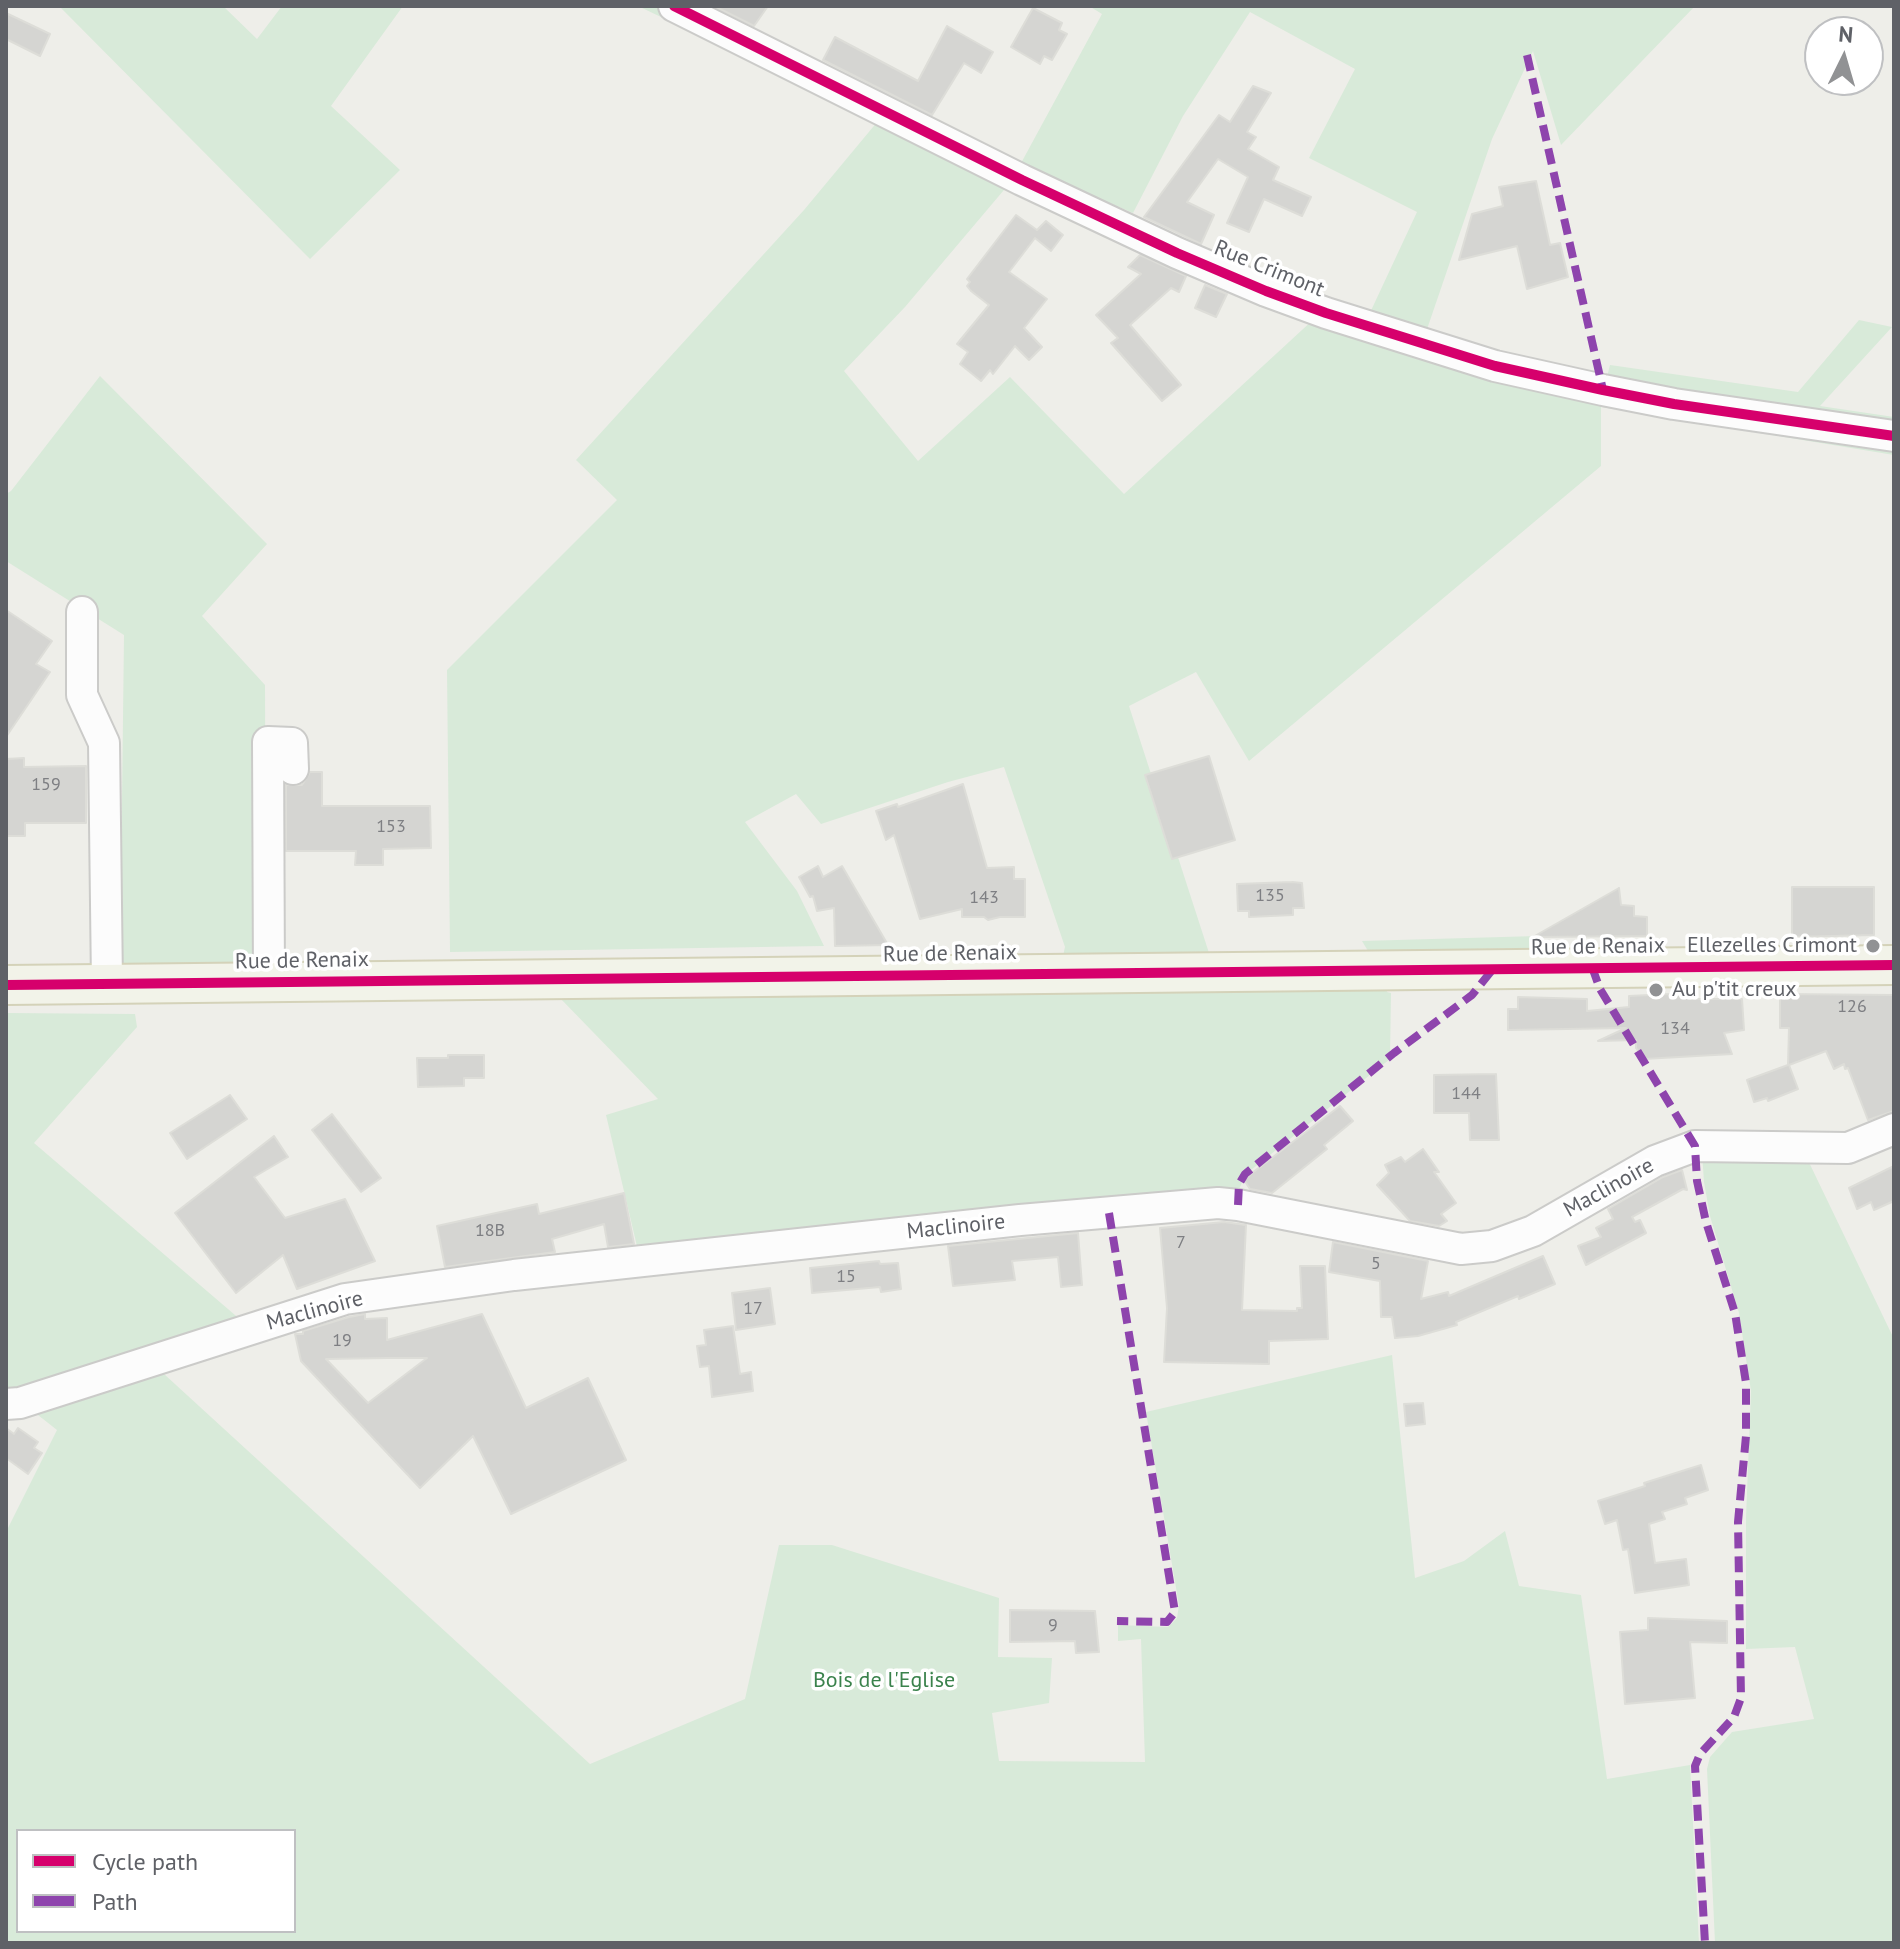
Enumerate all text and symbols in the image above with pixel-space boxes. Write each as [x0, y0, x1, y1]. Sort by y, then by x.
north arrow [1804, 16, 1884, 96]
text: N [1837, 20, 1854, 49]
street label: Rue Crimont [1210, 235, 1328, 303]
house number: 159 [31, 774, 61, 796]
house number: 153 [376, 816, 406, 838]
house number: 135 [1255, 885, 1285, 907]
house number: 143 [969, 887, 999, 909]
street label: Rue de Renaix [1531, 933, 1665, 961]
place label: Ellezelles Crimont [1687, 933, 1857, 959]
marker: Ellezelles Crimont [1864, 937, 1882, 955]
street label: Rue de Renaix [883, 940, 1017, 968]
street label: Rue de Renaix [235, 947, 369, 975]
place label: Au p'tit creux [1672, 977, 1797, 1003]
marker: Au p'tit creux [1647, 981, 1665, 999]
house number: 126 [1837, 996, 1867, 1018]
house number: 134 [1660, 1018, 1690, 1040]
house number: 144 [1451, 1083, 1481, 1105]
street label: Maclinoire [1559, 1152, 1659, 1224]
street label: Maclinoire [905, 1209, 1007, 1245]
house number: 18B [475, 1220, 505, 1242]
house number: 7 [1176, 1232, 1186, 1254]
house number: 5 [1371, 1253, 1381, 1275]
house number: 15 [836, 1266, 856, 1288]
street label: Maclinoire [264, 1285, 366, 1337]
house number: 17 [743, 1298, 763, 1320]
house number: 19 [332, 1330, 352, 1352]
house number: 9 [1048, 1615, 1058, 1637]
park label: Bois de l'Eglise [813, 1668, 955, 1694]
legend [16, 1829, 296, 1933]
text: Cycle path [92, 1846, 198, 1877]
text: Path [92, 1886, 138, 1917]

